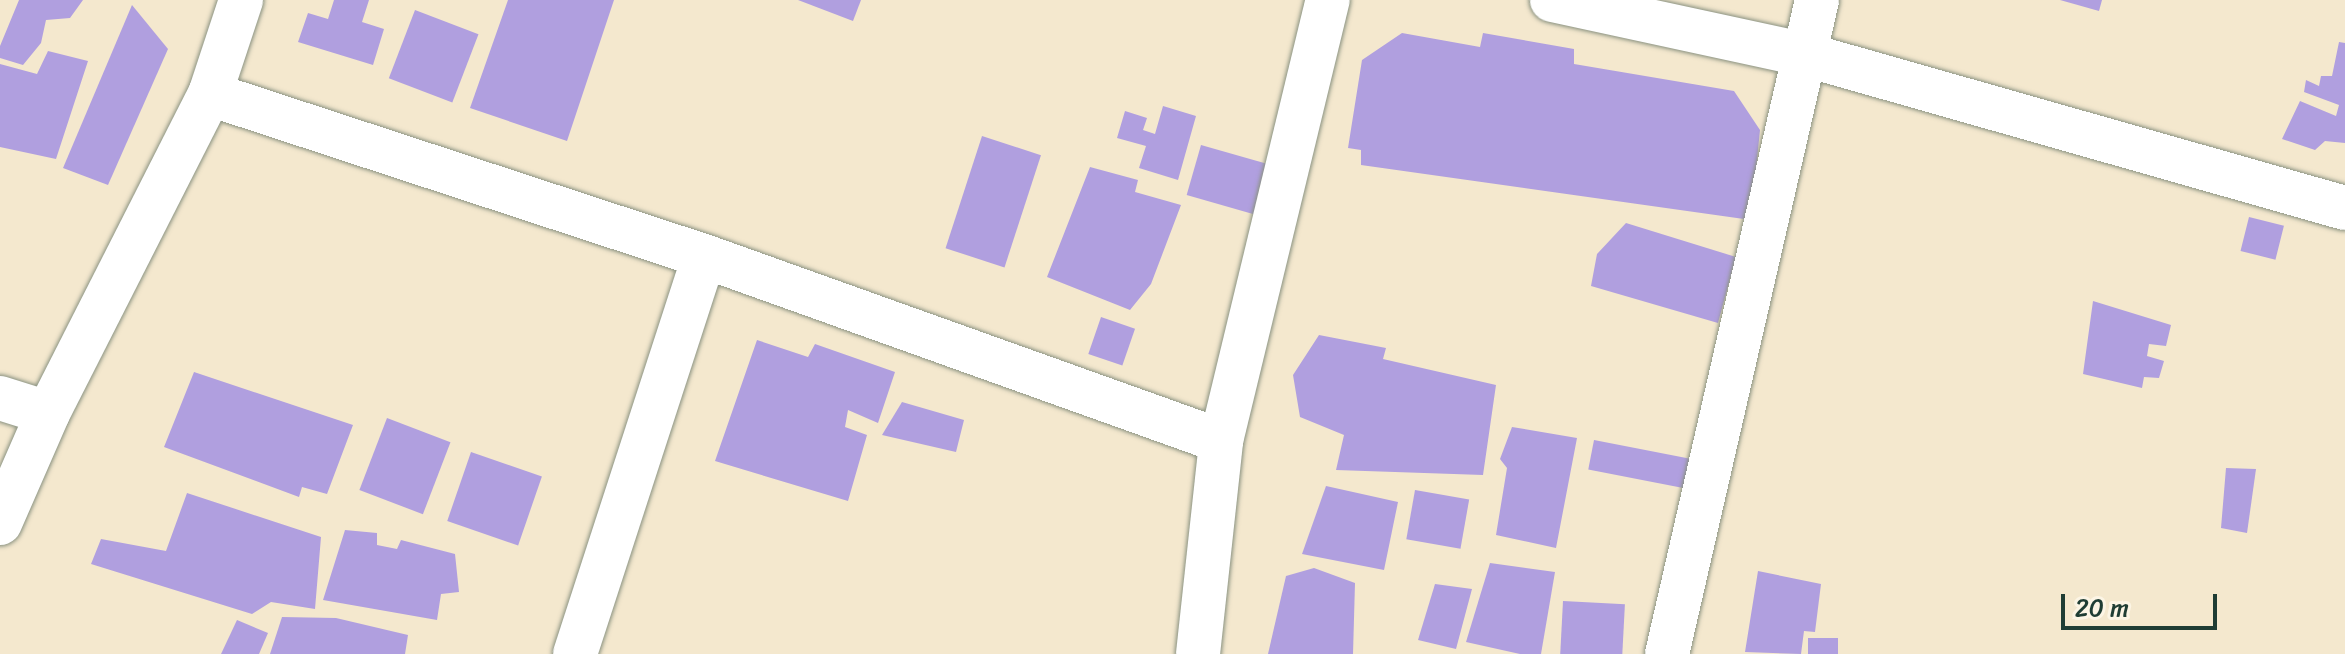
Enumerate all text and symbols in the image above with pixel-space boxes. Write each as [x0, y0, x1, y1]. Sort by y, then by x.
scale bar [2065, 578, 2221, 628]
text: 20 m [2075, 587, 2129, 629]

